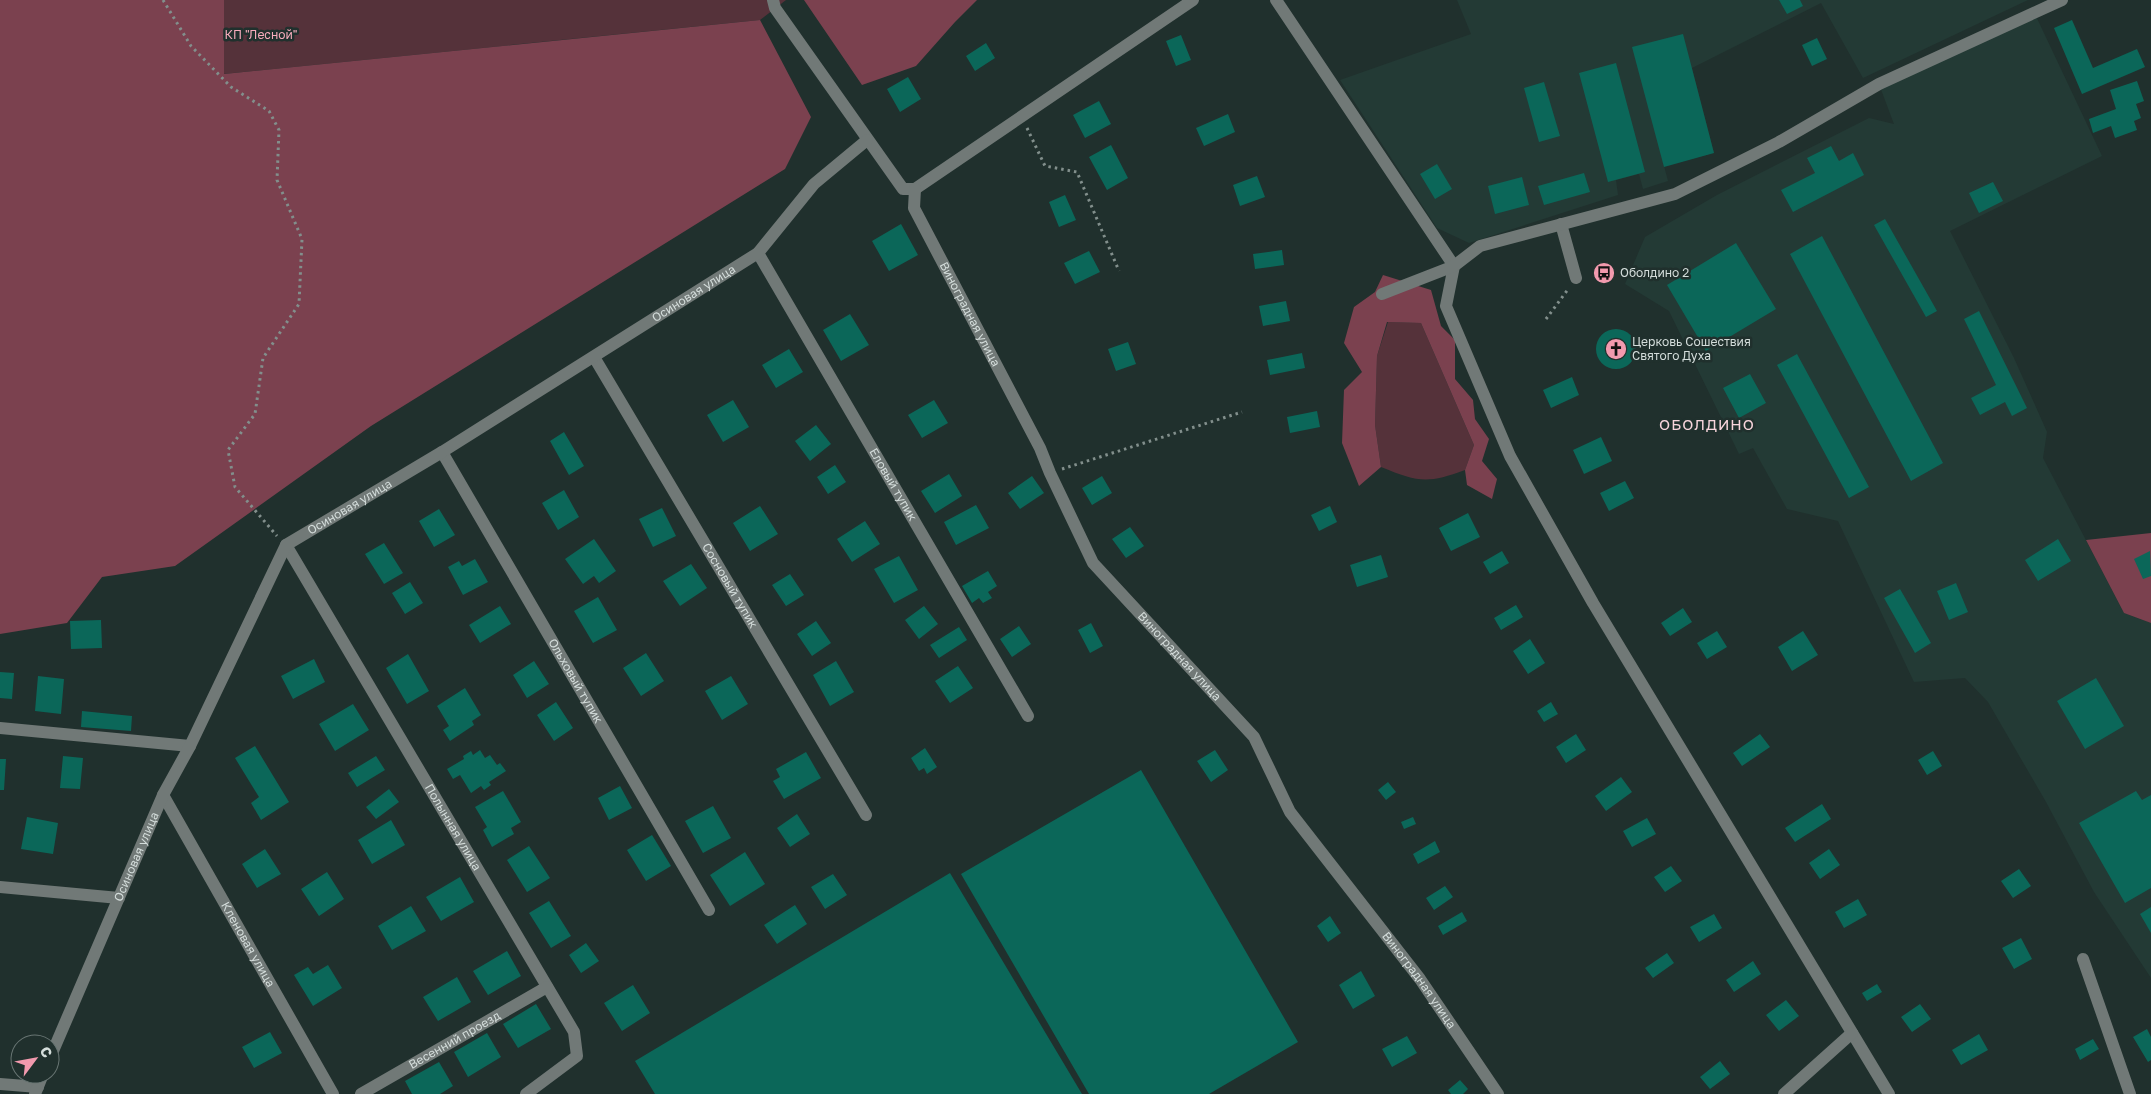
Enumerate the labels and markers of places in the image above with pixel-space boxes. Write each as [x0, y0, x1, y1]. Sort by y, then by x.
bus stop icon: Оболдино 2 [1592, 261, 1616, 285]
place label: Оболдино 2 [1620, 265, 1689, 280]
place label: Церковь Сошествия Святого Духа [1632, 334, 1751, 363]
church icon: Церковь Сошествия Святого Духа [1604, 337, 1628, 361]

